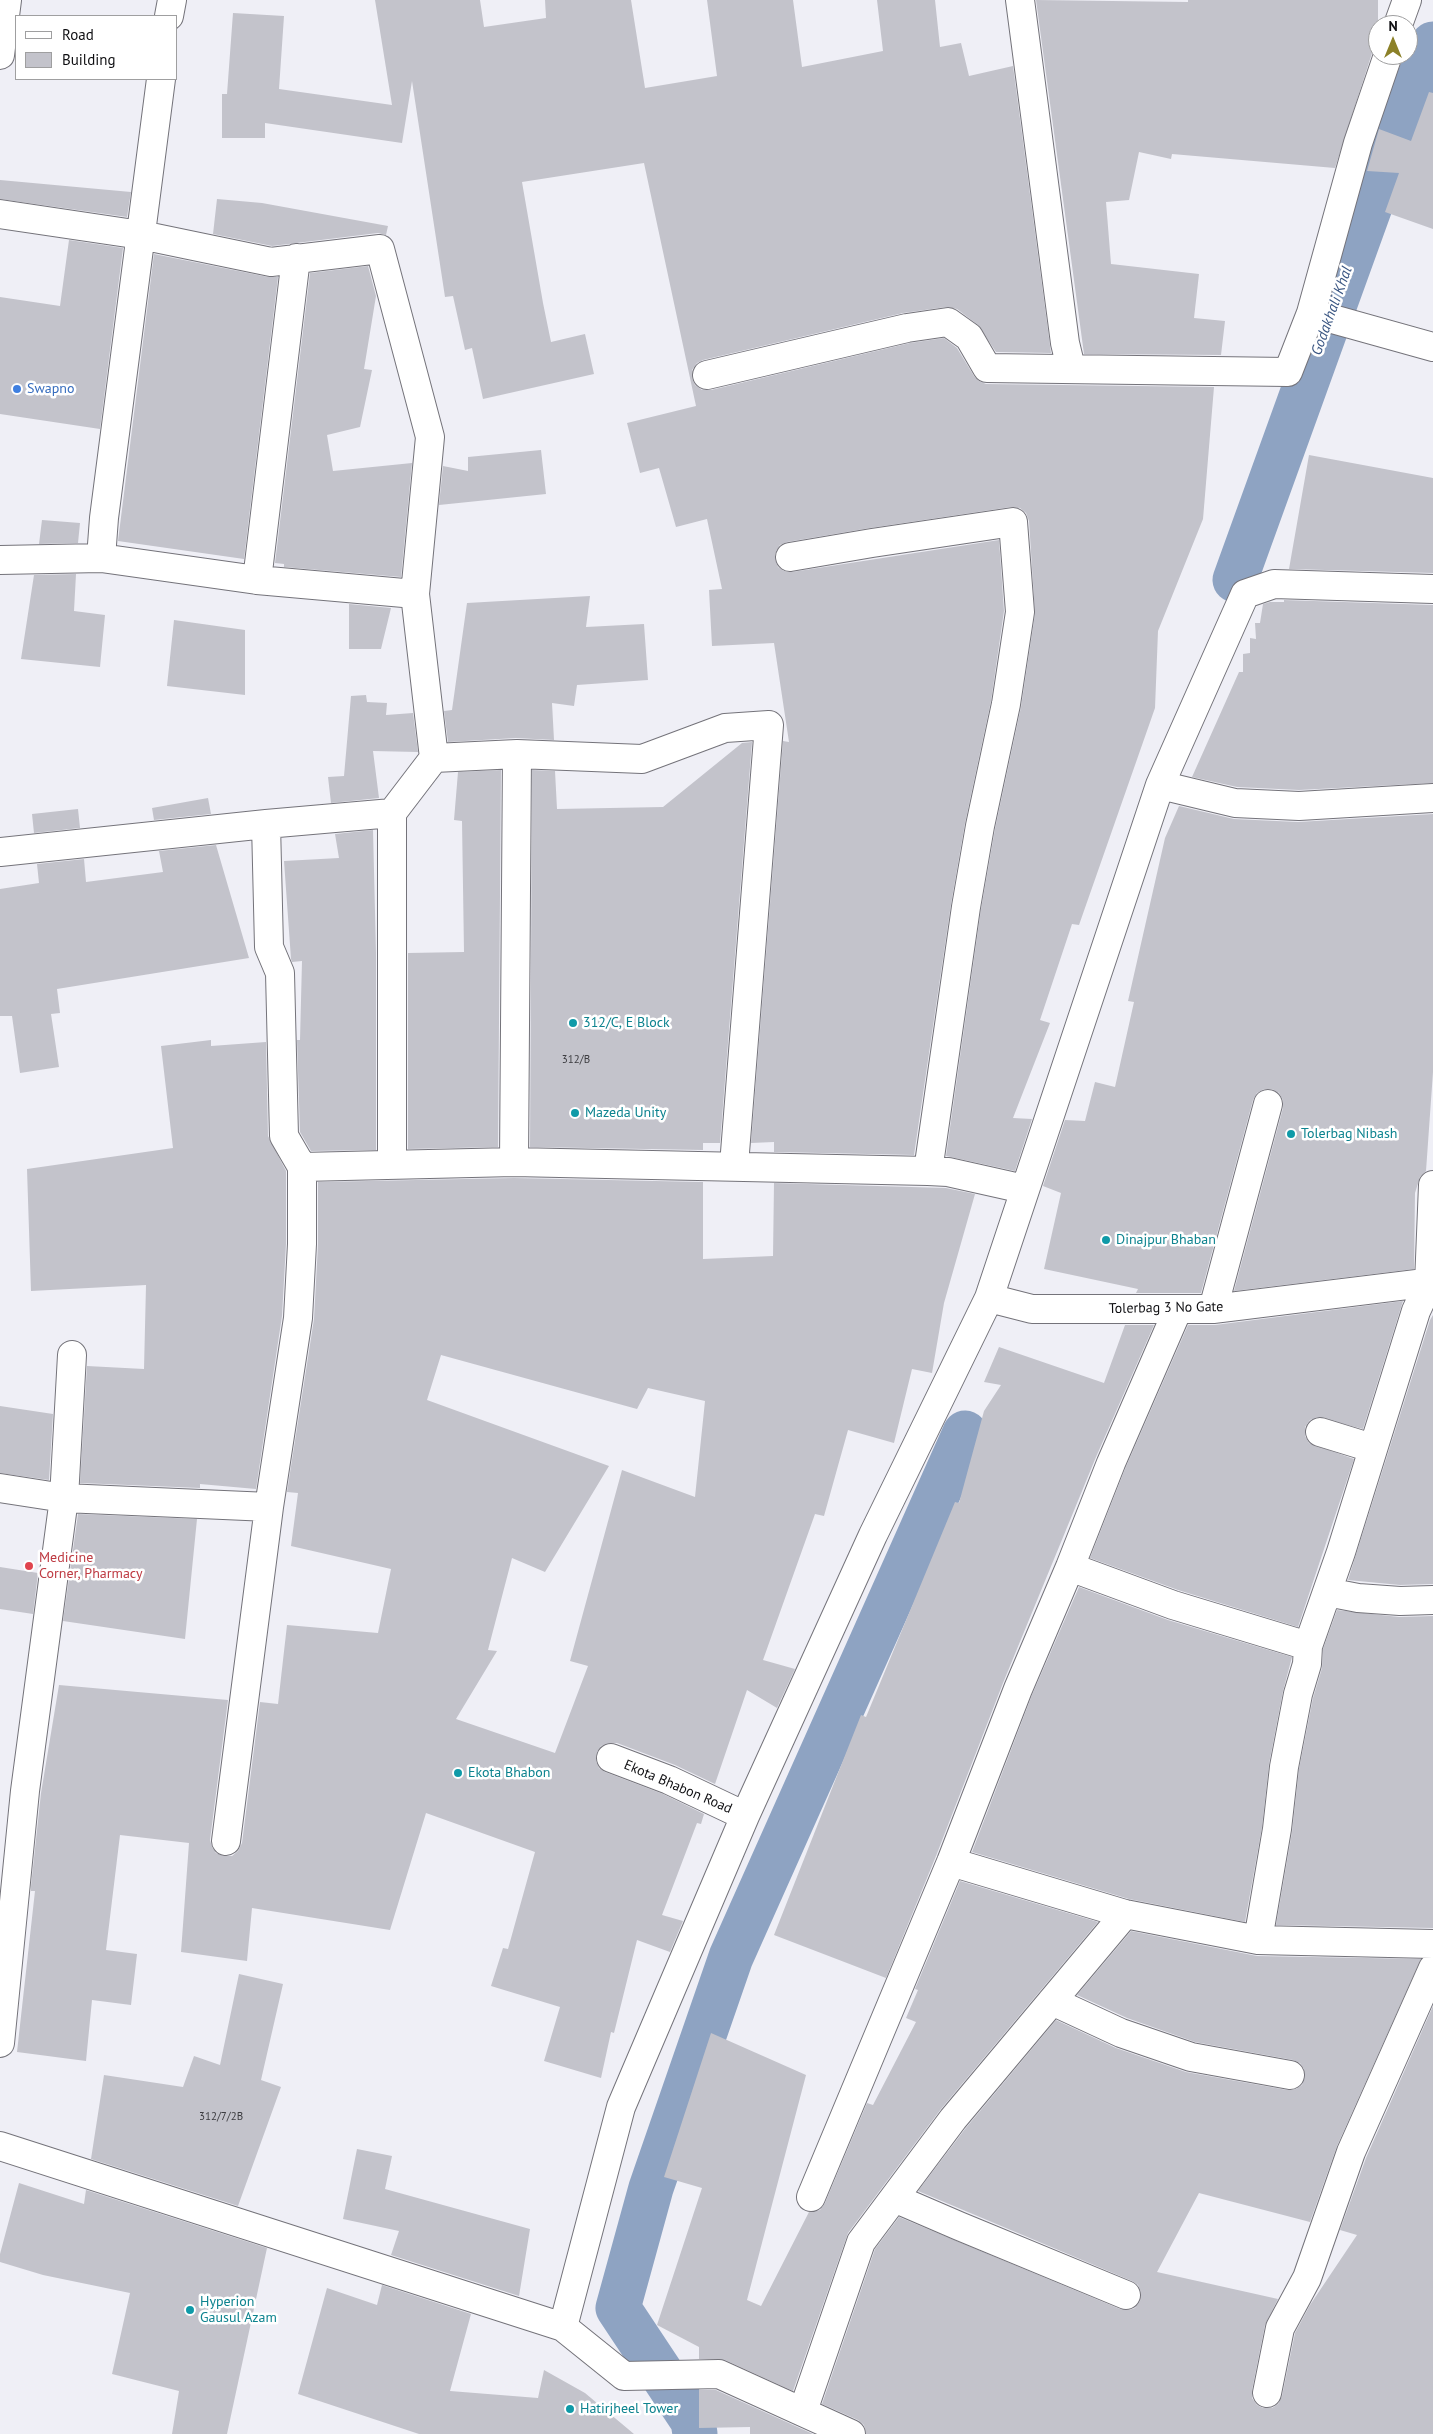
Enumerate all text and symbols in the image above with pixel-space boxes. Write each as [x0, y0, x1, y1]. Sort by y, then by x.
legend [15, 15, 178, 80]
north arrow [1368, 15, 1418, 65]
text: N [1388, 17, 1398, 35]
text: Road [62, 25, 94, 44]
text: Building [62, 50, 116, 69]
water label: Godakhali Khal [1308, 264, 1356, 358]
place label: Swapno [27, 381, 74, 397]
marker: Swapno [11, 383, 23, 395]
place label: 312/C, E Block [583, 1015, 670, 1031]
marker: 312/C, E Block [567, 1017, 579, 1029]
house number: 312/B [562, 1053, 590, 1067]
place label: Mazeda Unity [585, 1105, 666, 1121]
marker: Mazeda Unity [569, 1107, 581, 1119]
place label: Tolerbag Nibash [1301, 1126, 1397, 1142]
marker: Tolerbag Nibash [1285, 1128, 1297, 1140]
place label: Dinajpur Bhaban [1116, 1232, 1216, 1248]
marker: Dinajpur Bhaban [1100, 1234, 1112, 1246]
street label: Tolerbag 3 No Gate [1109, 1299, 1223, 1317]
place label: Medicine Corner, Pharmacy [39, 1550, 143, 1582]
marker: Medicine Corner, Pharmacy [23, 1560, 35, 1572]
street label: Ekota Bhabon Road [621, 1757, 735, 1817]
place label: Ekota Bhabon [468, 1765, 550, 1781]
marker: Ekota Bhabon [452, 1767, 464, 1779]
house number: 312/7/2B [199, 2110, 243, 2124]
place label: Hyperion Gausul Azam [200, 2294, 277, 2326]
marker: Hyperion Gausul Azam [184, 2304, 196, 2316]
place label: Hatirjheel Tower [580, 2401, 678, 2417]
marker: Hatirjheel Tower [564, 2403, 576, 2415]

